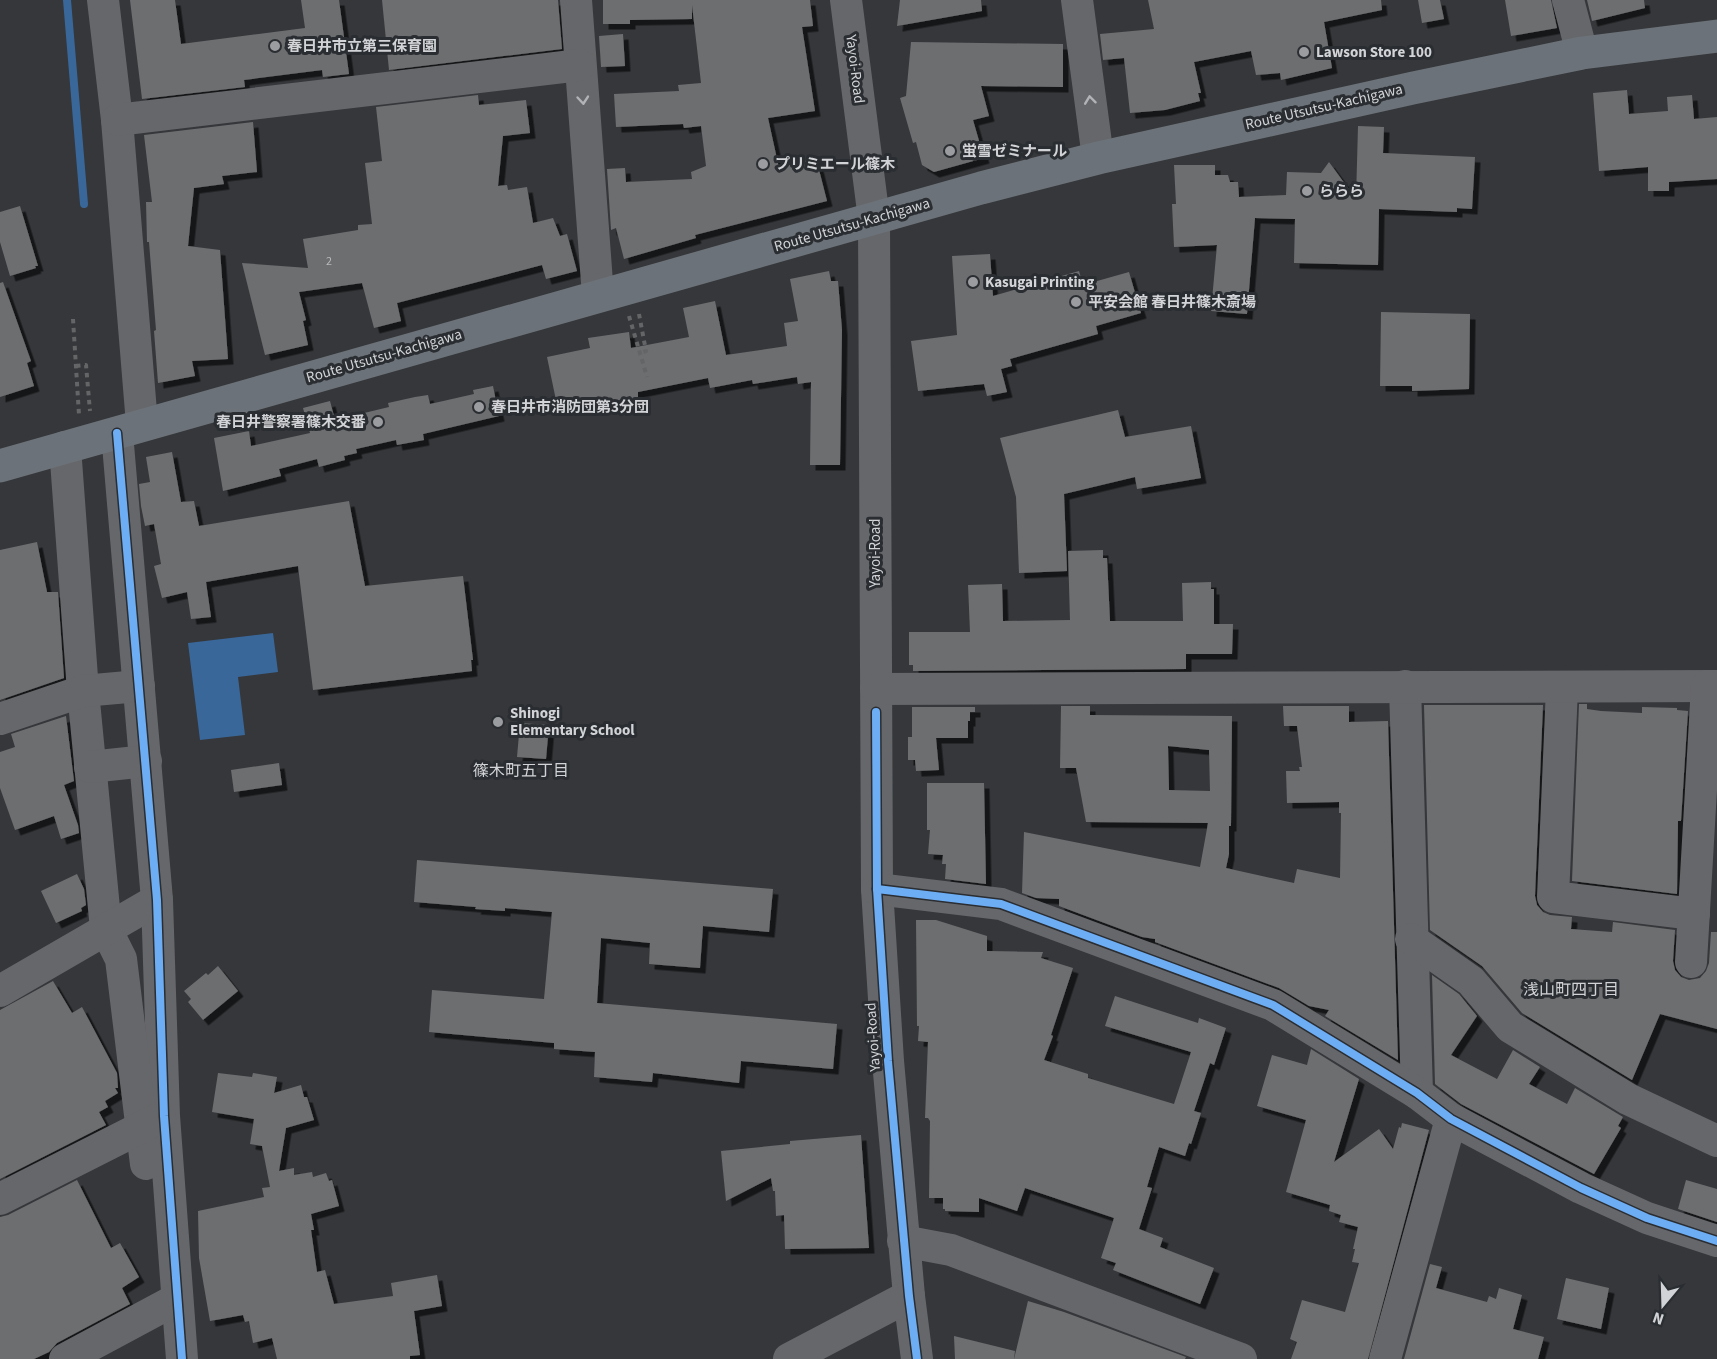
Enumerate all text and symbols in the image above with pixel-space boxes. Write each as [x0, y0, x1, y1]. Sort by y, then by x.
street label: Yayoi-Road [840, 32, 870, 105]
place label: 春日井市立第三保育園 [287, 36, 437, 57]
marker: 春日井市立第三保育園 [268, 39, 282, 53]
place label: Lawson Store 100 [1316, 42, 1432, 63]
marker: Lawson Store 100 [1297, 45, 1311, 59]
street label: Route Utsutsu-Kachigawa [1243, 79, 1405, 135]
one-way arrow [1085, 95, 1097, 104]
one-way arrow [576, 96, 589, 105]
place label: 蛍雪ゼミナール [962, 141, 1067, 162]
marker: 蛍雪ゼミナール [943, 144, 957, 158]
place label: プリミエール篠木 [775, 154, 895, 175]
marker: プリミエール篠木 [756, 157, 770, 171]
place label: ららら [1319, 181, 1364, 202]
marker: ららら [1300, 184, 1314, 198]
street label: Route Utsutsu-Kachigawa [772, 193, 932, 257]
house number: 2 [326, 253, 332, 270]
place label: Kasugai Printing [985, 272, 1094, 293]
marker: Kasugai Printing [966, 275, 980, 289]
place label: 平安会館 春日井篠木斎場 [1088, 292, 1256, 313]
marker: 平安会館 春日井篠木斎場 [1069, 295, 1083, 309]
street label: Route Utsutsu-Kachigawa [304, 324, 464, 388]
place label: 春日井市消防団第3分団 [491, 397, 649, 418]
marker: 春日井市消防団第3分団 [472, 400, 486, 414]
place label: 春日井警察署篠木交番 [216, 412, 366, 433]
marker: 春日井警察署篠木交番 [371, 415, 385, 429]
street label: Yayoi-Road [865, 518, 886, 589]
place label: Shinogi Elementary School [510, 703, 635, 741]
marker: Shinogi Elementary School [491, 715, 505, 729]
district label: 篠木町五丁目 [473, 760, 569, 782]
district label: 浅山町四丁目 [1523, 979, 1619, 1001]
street label: Yayoi-Road [860, 1002, 886, 1073]
north arrow [1633, 1275, 1693, 1335]
text: N [1650, 1306, 1667, 1330]

